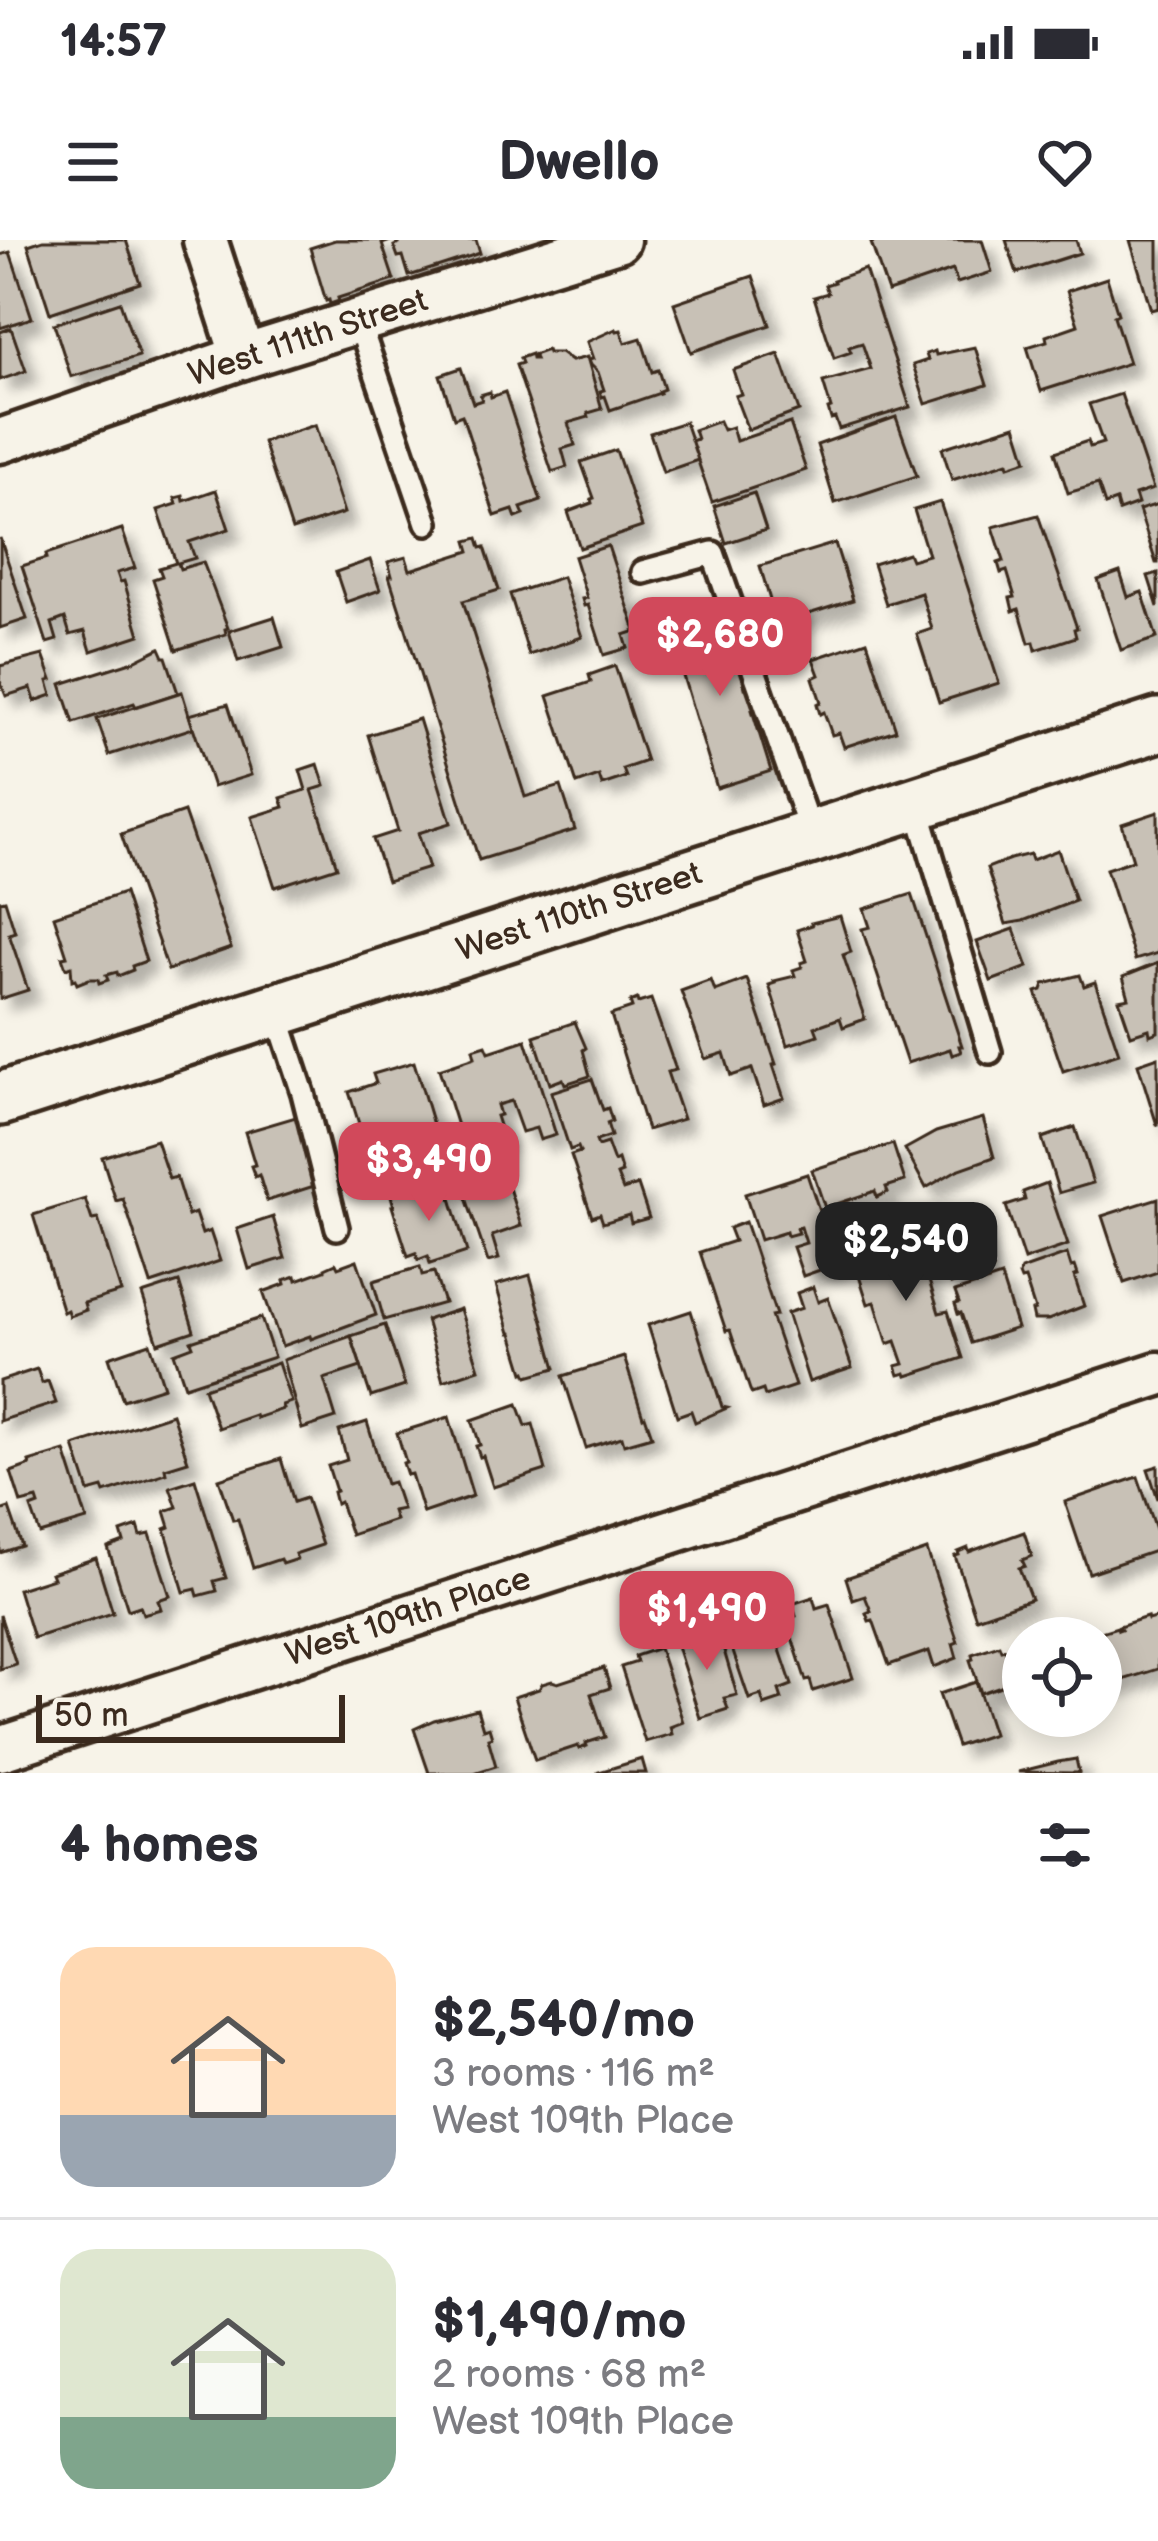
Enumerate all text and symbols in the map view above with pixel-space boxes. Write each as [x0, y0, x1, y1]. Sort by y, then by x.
text: 14:57 [60, 15, 167, 70]
icon: menu [60, 129, 126, 195]
icon: heart [1032, 129, 1098, 195]
text: Dwello [498, 130, 660, 195]
street label: West 111th Street [184, 281, 432, 395]
pin: $2,680 [622, 597, 818, 699]
text: $2,680 [655, 612, 785, 659]
street label: West 110th Street [451, 854, 707, 970]
pin: $3,490 [331, 1122, 527, 1224]
text: $3,490 [365, 1137, 493, 1184]
pin: $2,540 [808, 1202, 1004, 1304]
text: $2,540 [842, 1217, 970, 1264]
street label: West 109th Place [280, 1559, 536, 1675]
pin: $1,490 [609, 1571, 805, 1673]
text: $1,490 [647, 1586, 767, 1633]
map controls [1002, 1617, 1122, 1737]
button: locate [1002, 1617, 1122, 1737]
scale bar [36, 1689, 345, 1742]
text: 50 m [54, 1696, 129, 1736]
icon: filters [1032, 1812, 1098, 1878]
text: 4 homes [60, 1815, 259, 1876]
text: $2,540/mo [432, 1990, 695, 2051]
icon: home [156, 1995, 300, 2139]
text: 3 rooms · 116 m² [432, 2051, 715, 2098]
text: West 109th Place [432, 2098, 734, 2145]
text: $1,490/mo [432, 2291, 687, 2352]
icon: home [156, 2297, 300, 2441]
text: 2 rooms · 68 m² [432, 2352, 706, 2399]
text: West 109th Place [432, 2399, 734, 2446]

